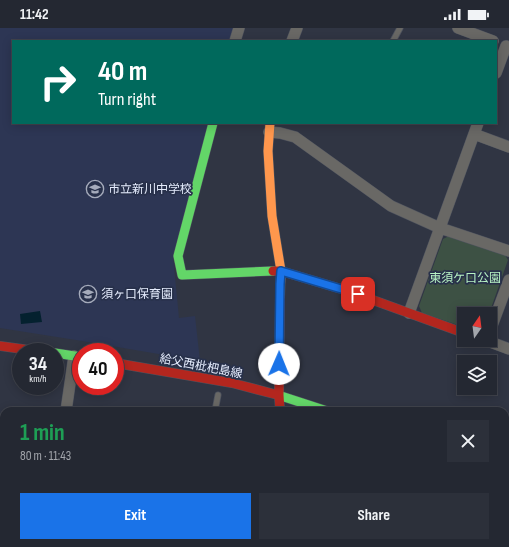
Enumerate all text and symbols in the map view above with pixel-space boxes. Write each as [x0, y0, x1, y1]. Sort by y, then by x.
text: 11:42 [20, 5, 49, 24]
text: 40 m [98, 55, 147, 88]
icon: right [32, 56, 84, 108]
text: Turn right [98, 89, 156, 110]
school or university icon: 市立新川中学校 [85, 179, 105, 199]
place label: 市立新川中学校 [108, 182, 192, 197]
park label: 東須ケ口公園 [429, 271, 501, 286]
pin [341, 277, 375, 311]
icon: arrive [347, 283, 369, 305]
school or university icon: 須ヶ口保育園 [78, 284, 98, 304]
place label: 須ヶ口保育園 [101, 287, 173, 302]
north arrow [457, 307, 497, 347]
map controls [457, 307, 497, 395]
speed limit sign: 40 [72, 343, 124, 395]
position arrow [258, 343, 300, 385]
street label: 給父西枇杷島線 [158, 351, 244, 382]
text: 34 [29, 352, 47, 376]
button: layers [457, 355, 497, 395]
text: km/h [29, 373, 47, 385]
text: 1 min [20, 418, 65, 447]
button: close [447, 420, 489, 462]
text: 80 m · 11:43 [20, 448, 71, 464]
button: Exit [20, 493, 251, 539]
button: Share [259, 493, 489, 539]

